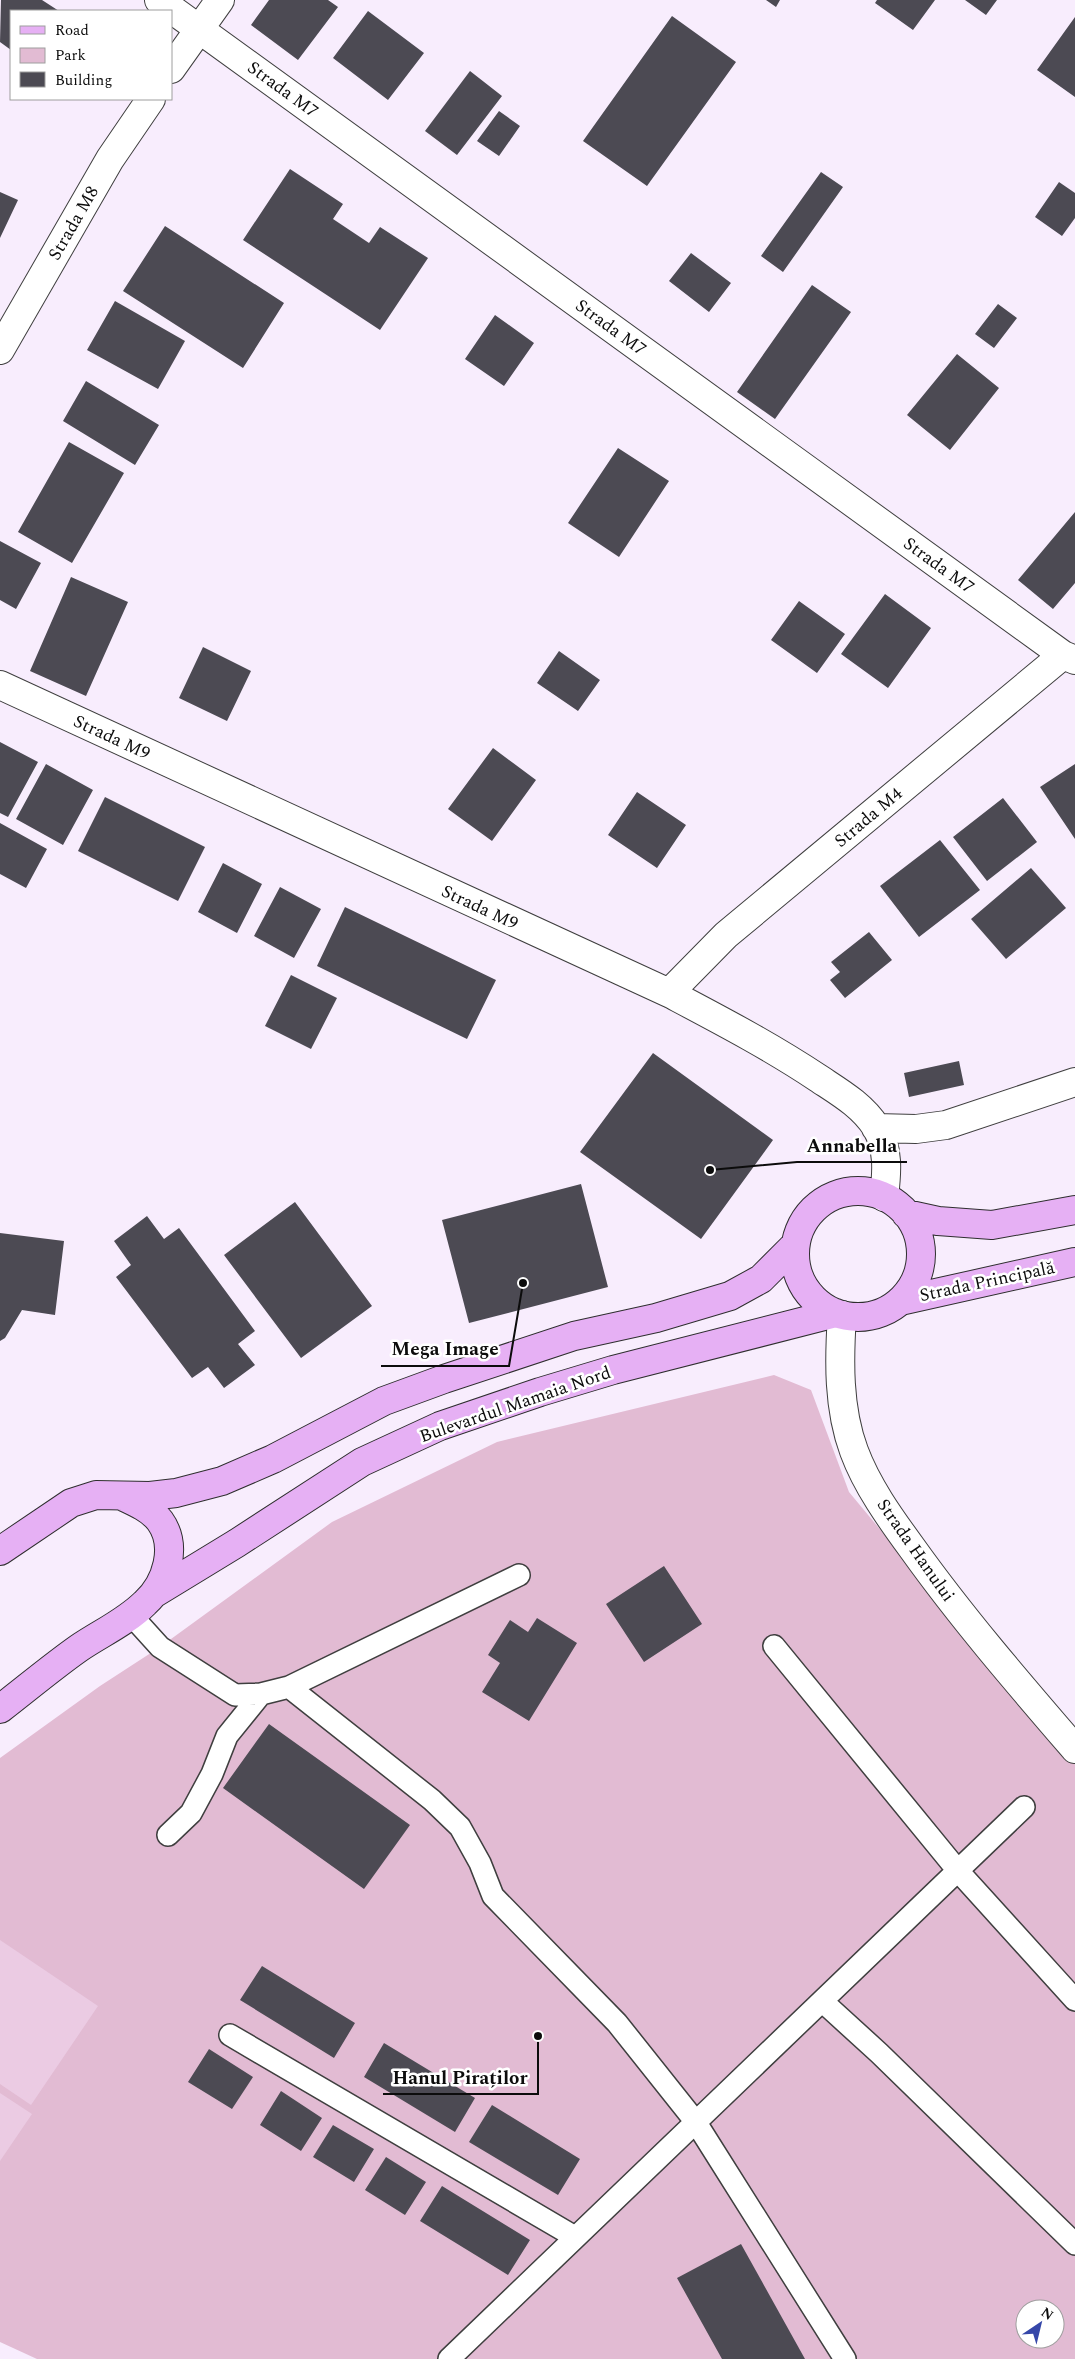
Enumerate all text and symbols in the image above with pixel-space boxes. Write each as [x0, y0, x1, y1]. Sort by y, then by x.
legend [10, 10, 172, 100]
text: Road [55, 19, 89, 42]
text: Park [55, 44, 86, 67]
street label: Strada M7 [242, 54, 324, 124]
text: Building [55, 69, 112, 92]
street label: Strada M8 [41, 181, 106, 266]
street label: Strada M7 [570, 292, 652, 362]
street label: Strada M7 [898, 530, 980, 600]
street label: Strada M9 [69, 708, 155, 767]
street label: Strada M4 [828, 781, 908, 854]
street label: Strada M9 [437, 878, 523, 937]
callout: Annabella [797, 1128, 907, 1162]
text: Annabella [807, 1132, 898, 1161]
street label: Strada Principală [917, 1254, 1057, 1309]
callout: Mega Image [381, 1332, 509, 1366]
text: Mega Image [391, 1335, 499, 1364]
street label: Bulevardul Mamaia Nord [416, 1359, 615, 1450]
street label: Strada Hanului [870, 1493, 961, 1607]
callout: Hanul Piraților [383, 2060, 538, 2094]
text: Hanul Piraților [392, 2064, 528, 2093]
north arrow [1015, 2299, 1065, 2349]
text: N [1036, 2302, 1058, 2326]

